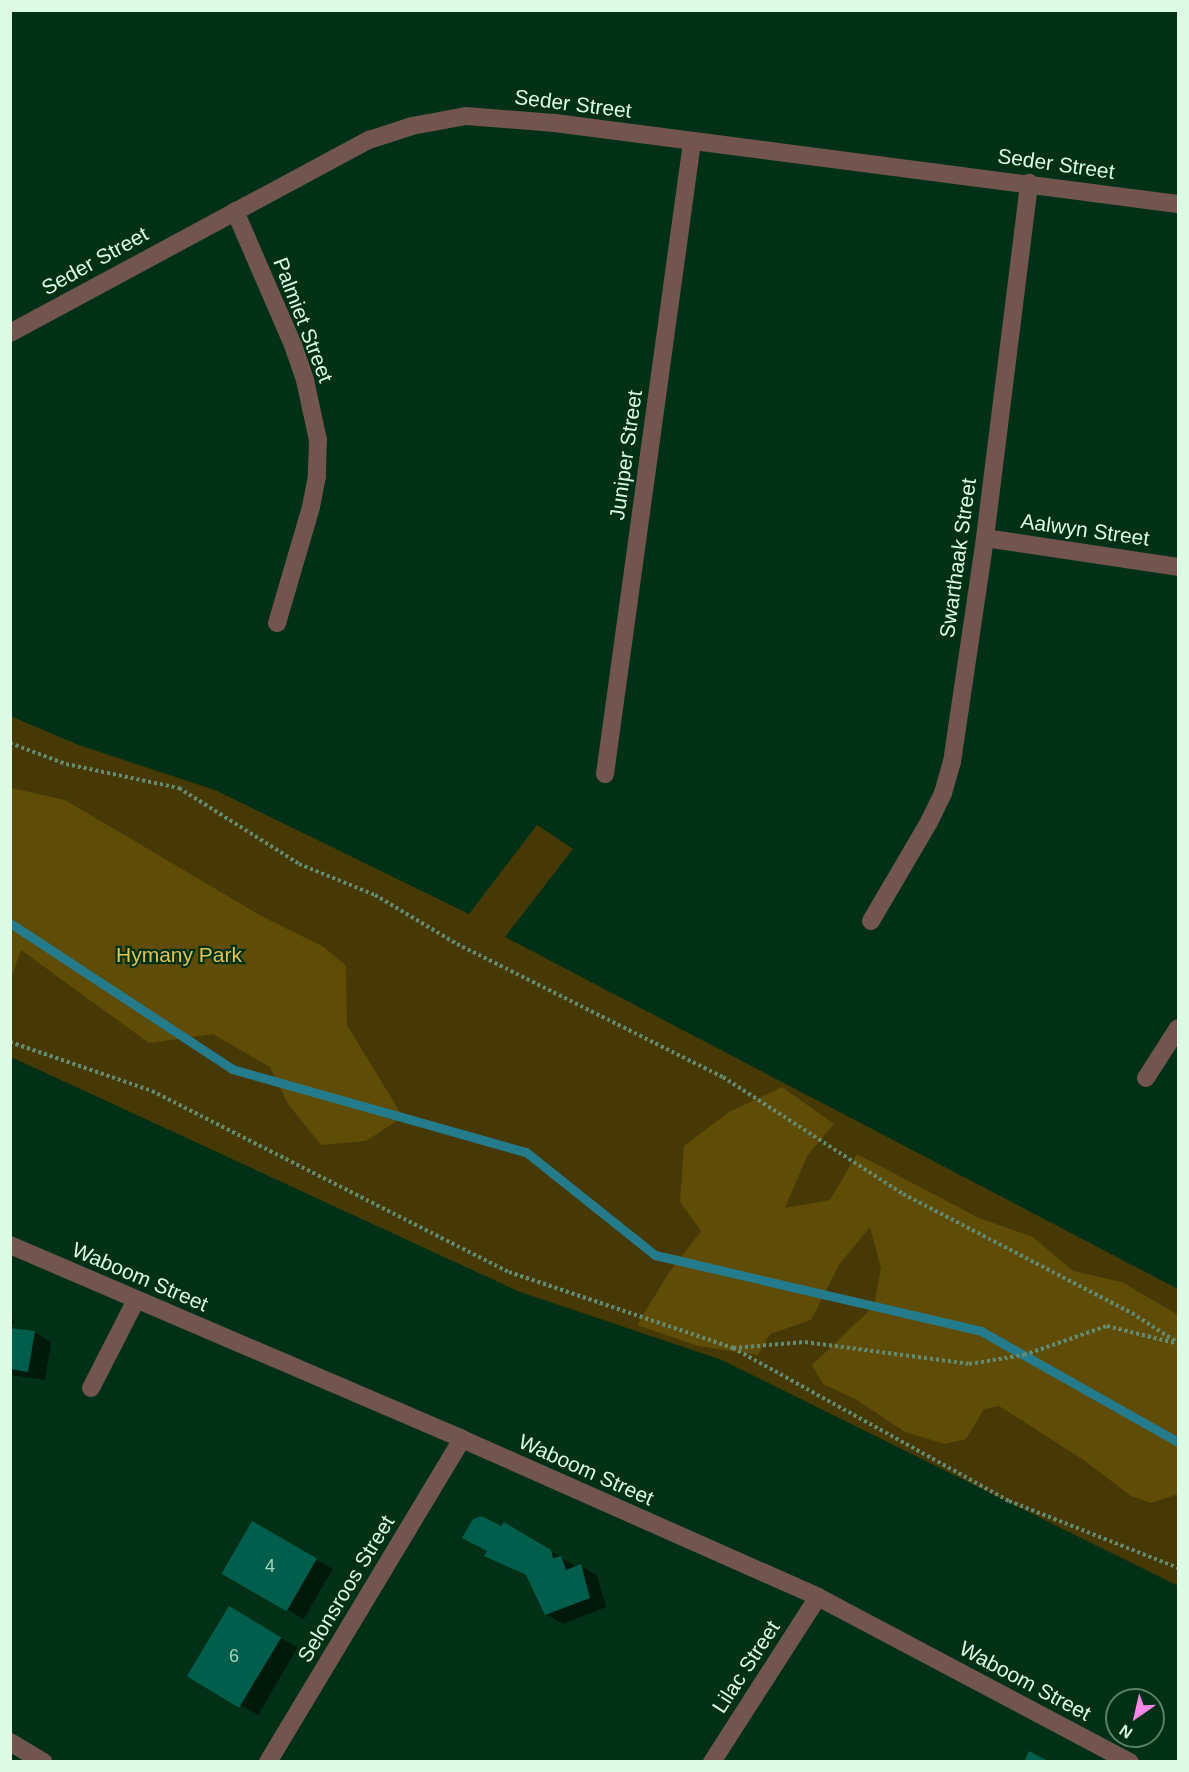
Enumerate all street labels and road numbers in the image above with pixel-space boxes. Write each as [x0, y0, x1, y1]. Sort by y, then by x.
street label: Seder Street [513, 84, 633, 124]
street label: Seder Street [996, 143, 1116, 185]
street label: Seder Street [37, 221, 153, 301]
street label: Palmiet Street [268, 254, 338, 386]
street label: Juniper Street [604, 389, 648, 521]
street label: Swarthaak Street [934, 476, 982, 640]
street label: Aalwyn Street [1019, 509, 1151, 551]
street label: Waboom Street [68, 1237, 212, 1317]
street label: Waboom Street [515, 1429, 657, 1511]
street label: Selonsroos Street [292, 1511, 400, 1667]
street label: Lilac Street [707, 1616, 785, 1718]
street label: Waboom Street [955, 1636, 1095, 1726]

